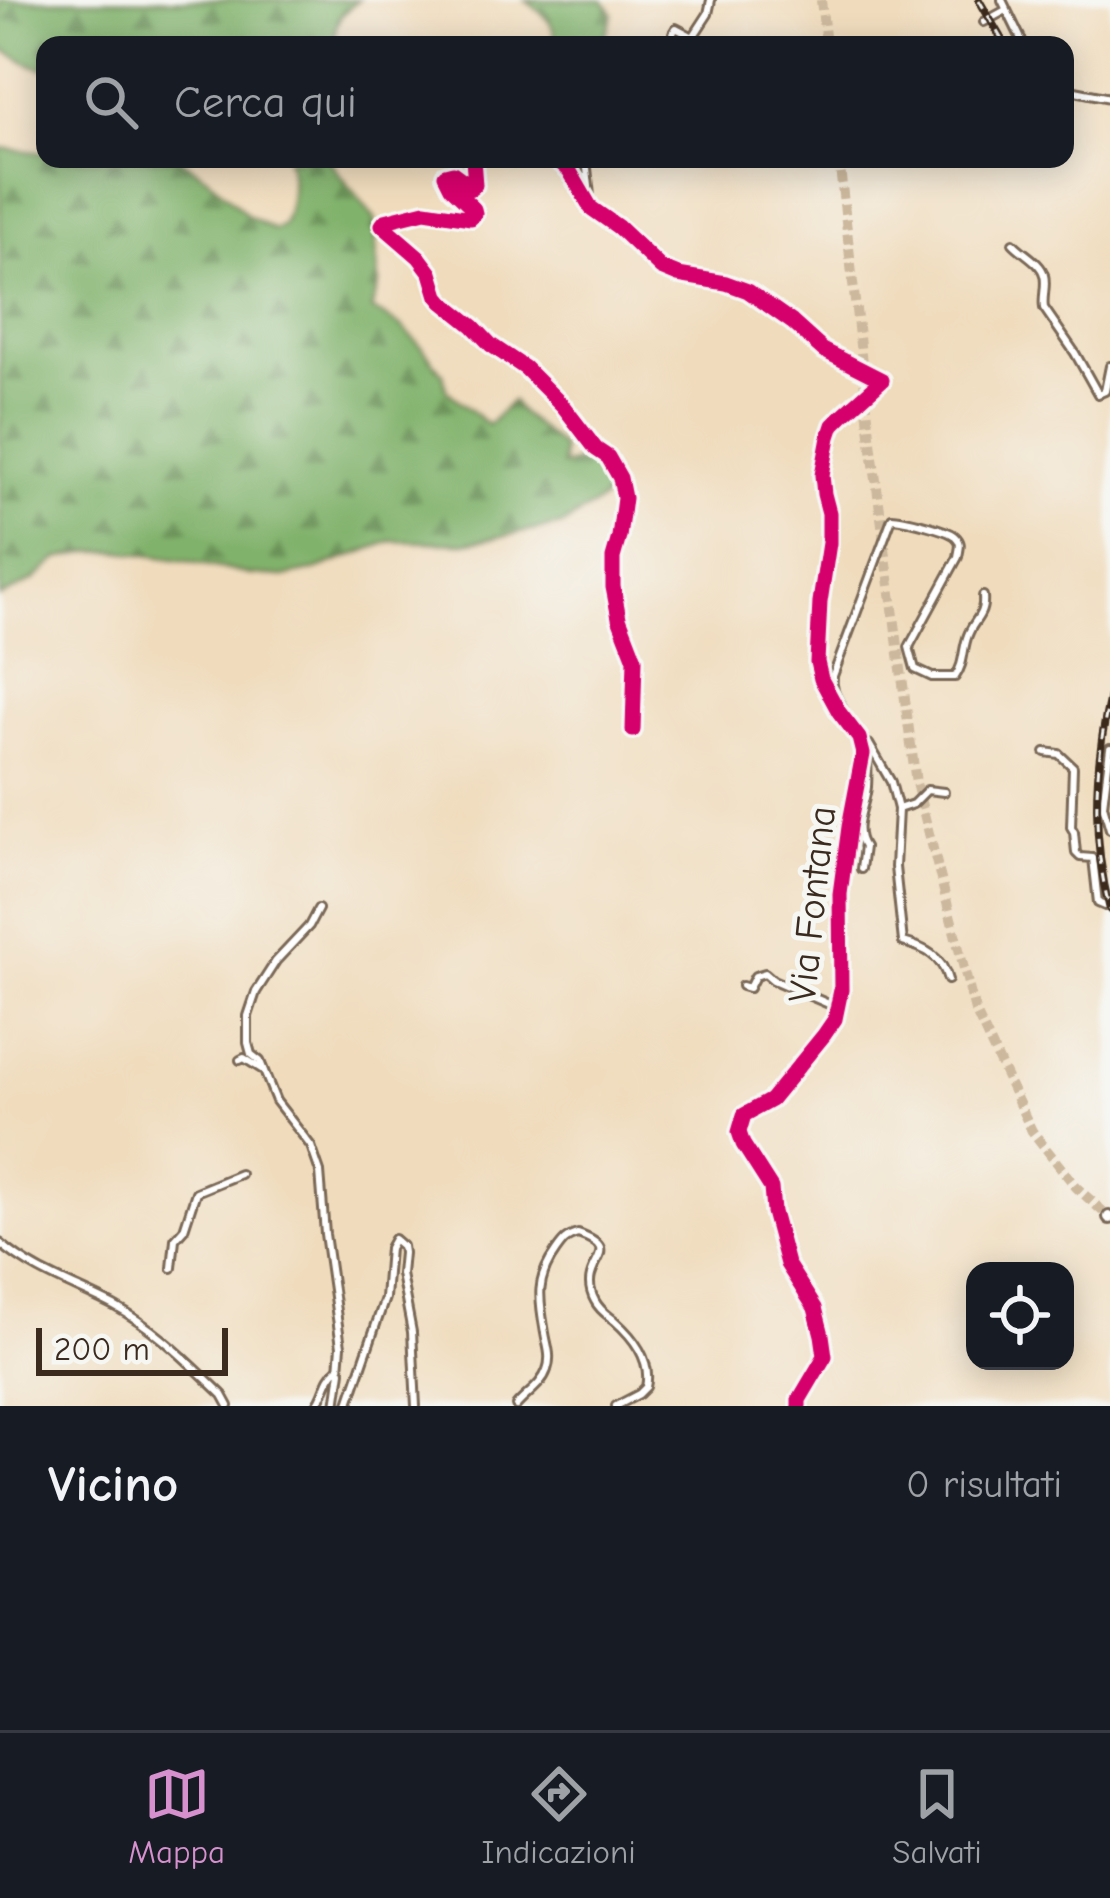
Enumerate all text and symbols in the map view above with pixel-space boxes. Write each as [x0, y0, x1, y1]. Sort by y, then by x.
search box [36, 36, 1074, 168]
icon: search [78, 69, 144, 135]
text: Cerca qui [174, 76, 357, 128]
street label: Via Fontana [780, 804, 845, 1005]
map controls [966, 1262, 1074, 1370]
button: locate [966, 1262, 1074, 1370]
scale bar [36, 1322, 228, 1375]
text: 200 m [54, 1330, 150, 1368]
text: Vicino [48, 1455, 178, 1514]
text: 0 risultati [906, 1462, 1062, 1507]
tab: Mappa [128, 1761, 225, 1871]
tab: Indicazioni [482, 1761, 636, 1871]
tab: Salvati [892, 1761, 982, 1871]

